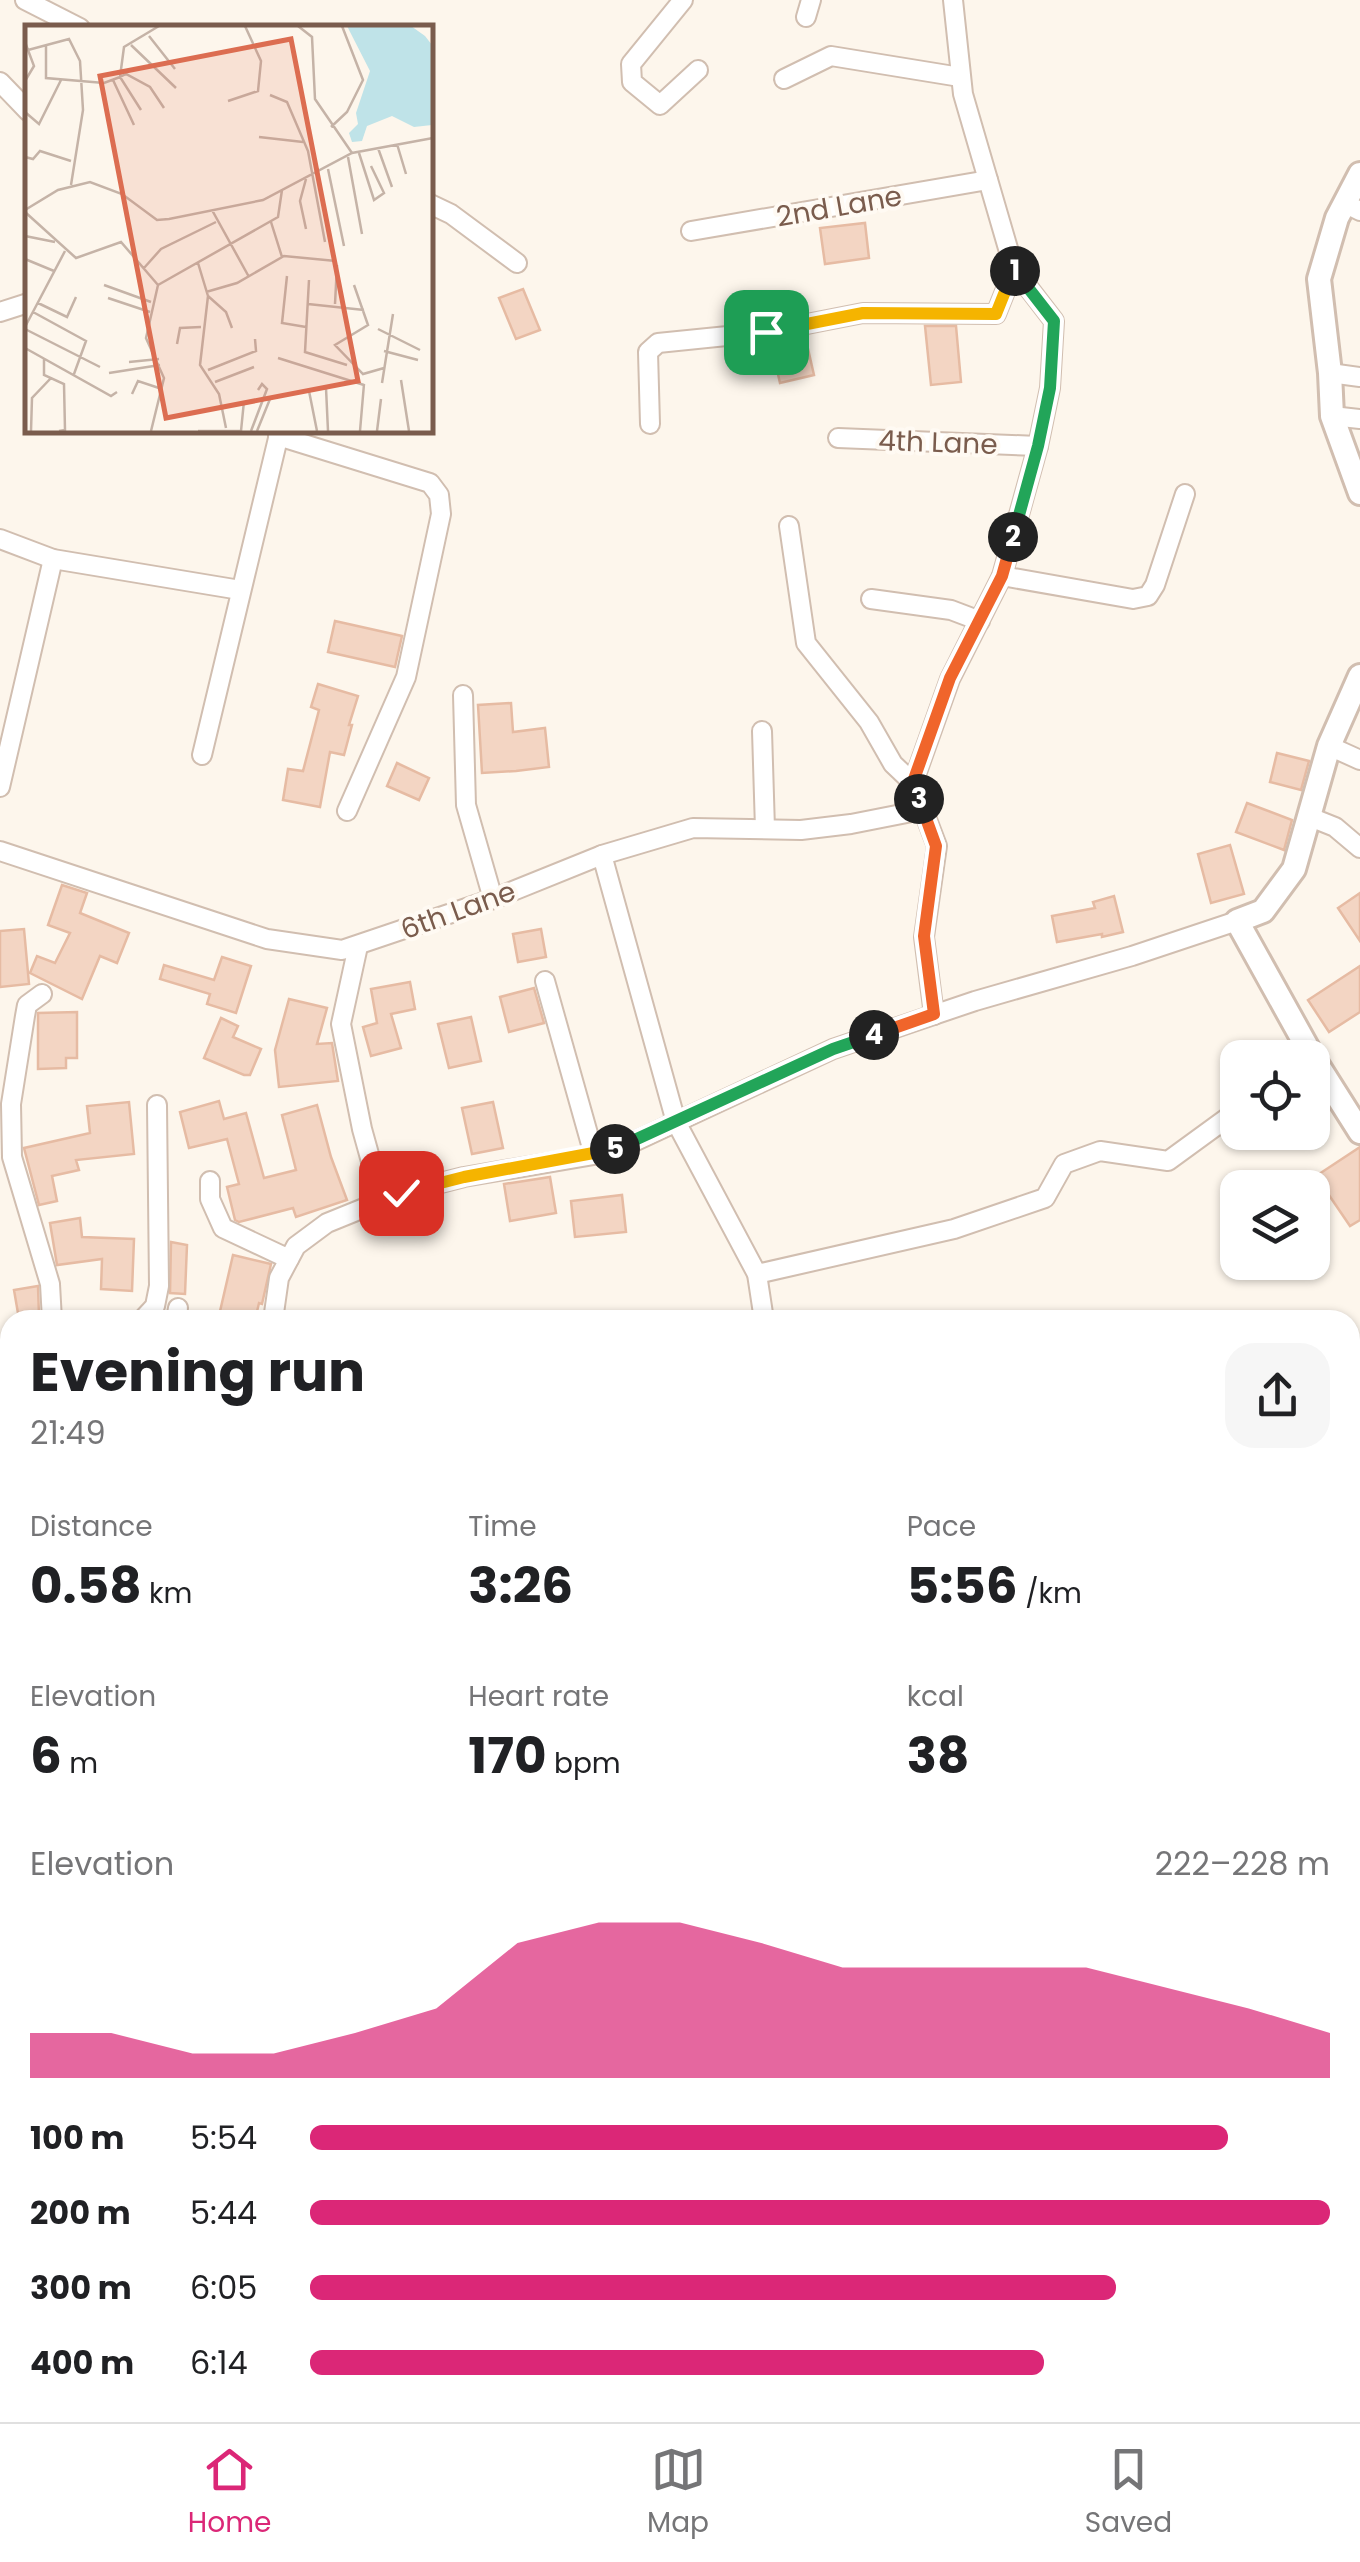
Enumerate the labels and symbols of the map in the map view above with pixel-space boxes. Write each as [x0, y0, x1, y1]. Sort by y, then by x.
inset map [25, 25, 432, 432]
street label: 2nd Lane [773, 176, 905, 237]
pin: 1 [990, 246, 1040, 296]
pin [724, 290, 809, 375]
street label: 4th Lane [878, 421, 998, 464]
pin: 2 [988, 512, 1038, 562]
pin: 3 [894, 774, 944, 824]
street label: 6th Lane [395, 872, 521, 949]
pin: 4 [849, 1010, 899, 1060]
pin: 5 [590, 1124, 640, 1174]
pin [359, 1151, 444, 1236]

